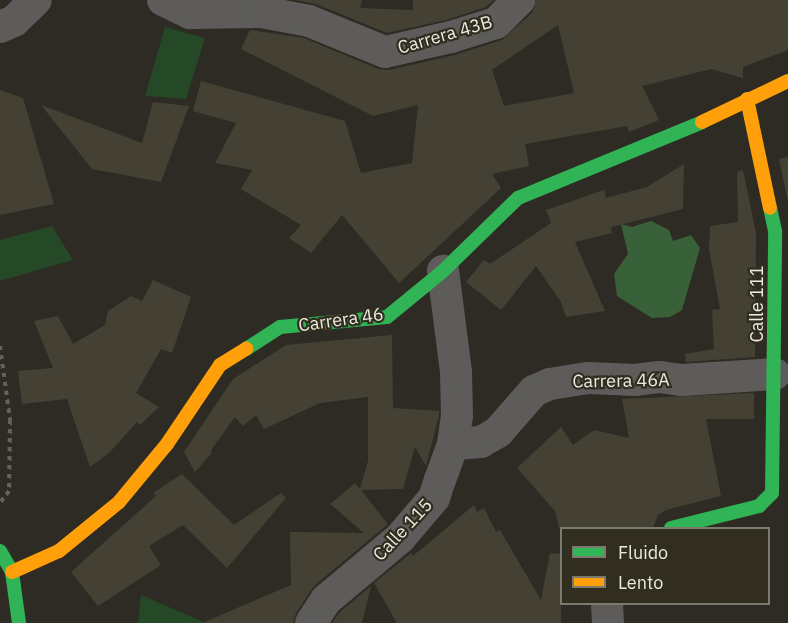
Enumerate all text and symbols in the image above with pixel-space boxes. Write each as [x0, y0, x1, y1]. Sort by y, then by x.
street label: Carrera 43B [395, 11, 495, 59]
street label: Calle 111 [746, 265, 768, 343]
street label: Carrera 46 [297, 303, 385, 337]
street label: Carrera 46A [572, 369, 670, 393]
street label: Calle 115 [369, 494, 437, 566]
legend [560, 527, 770, 605]
text: Fluido [618, 541, 668, 564]
text: Lento [618, 571, 663, 594]

